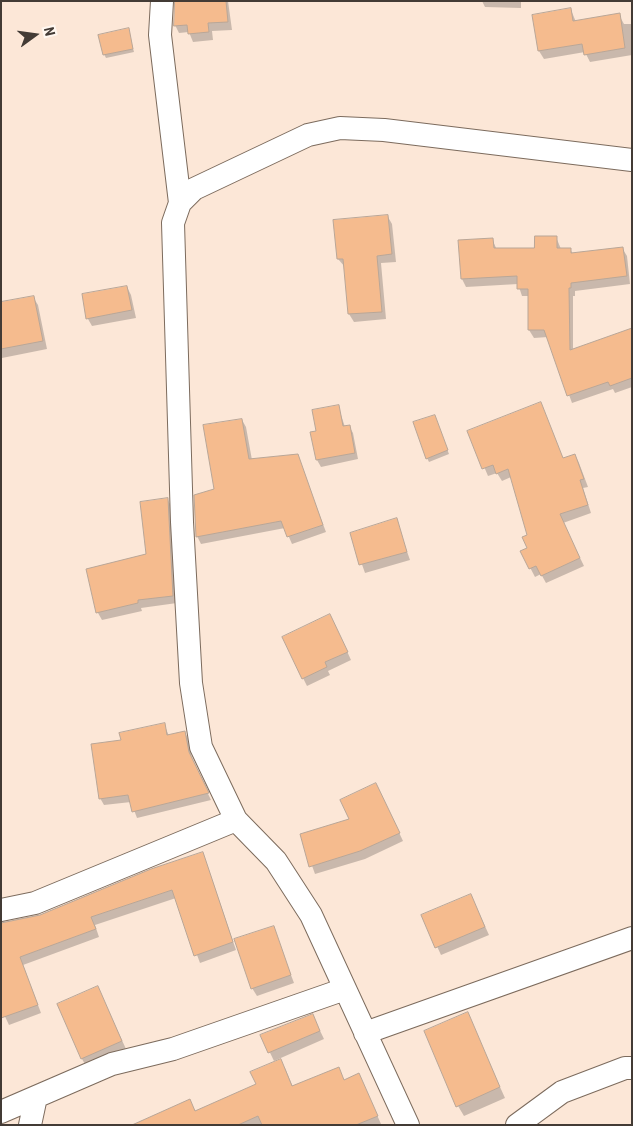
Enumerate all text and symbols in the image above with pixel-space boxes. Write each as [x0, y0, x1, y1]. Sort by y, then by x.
north arrow [10, 10, 60, 60]
text: N [41, 25, 58, 37]

